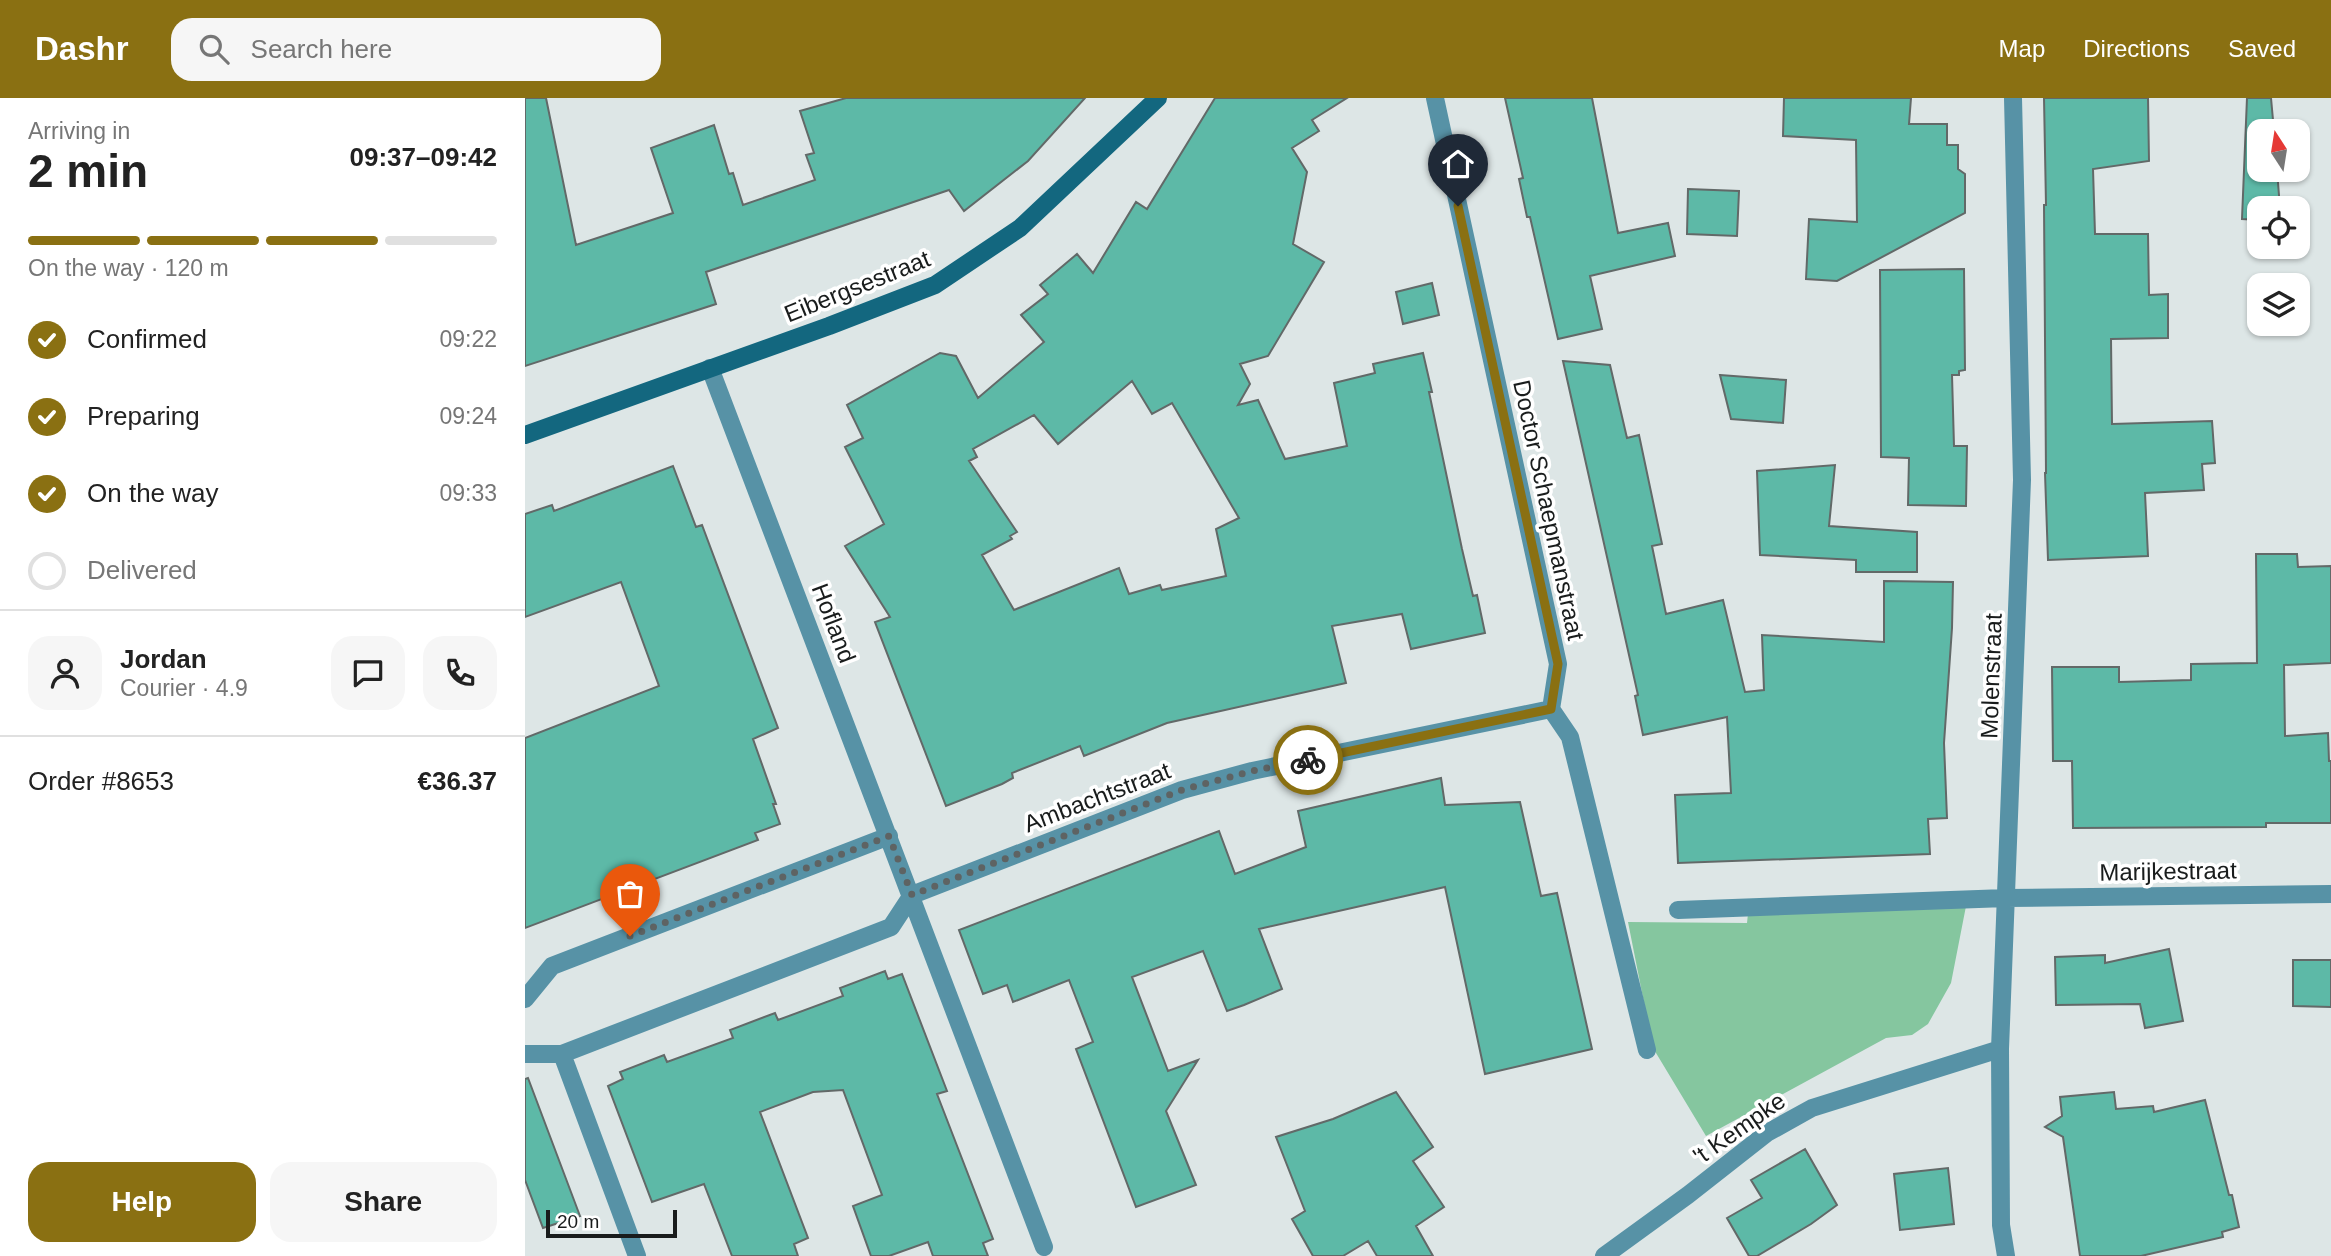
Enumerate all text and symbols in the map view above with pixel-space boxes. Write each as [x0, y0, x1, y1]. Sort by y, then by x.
search box [171, 18, 661, 81]
text: Dashr [35, 30, 129, 67]
icon: search [195, 30, 233, 68]
text: Search here [251, 34, 392, 64]
text: Map [1999, 35, 2045, 62]
text: Directions [2083, 35, 2190, 62]
text: Saved [2228, 35, 2296, 62]
text: Arriving in [28, 118, 130, 144]
north arrow [2247, 119, 2310, 182]
map controls [2247, 119, 2310, 336]
pin [1428, 134, 1488, 206]
text: 09:37–09:42 [350, 142, 497, 172]
text: 2 min [28, 145, 148, 197]
icon: home [1439, 145, 1477, 183]
button: locate [2247, 196, 2310, 259]
street label: Eibergsestraat [780, 244, 934, 328]
text: On the way · 120 m [28, 255, 229, 281]
button: layers [2247, 273, 2310, 336]
icon: check [28, 321, 66, 359]
text: Confirmed [87, 324, 207, 354]
text: 09:22 [439, 326, 497, 352]
street label: Doctor Schaepmanstraat [1508, 377, 1590, 643]
icon: check [28, 398, 66, 436]
text: Preparing [87, 401, 200, 431]
text: 09:24 [439, 403, 497, 429]
icon: check [28, 475, 66, 513]
text: On the way [87, 478, 219, 508]
text: 09:33 [439, 480, 497, 506]
text: Delivered [87, 555, 197, 585]
street label: Hofland [807, 580, 861, 666]
street label: Molenstraat [1975, 613, 2007, 739]
button: person [28, 636, 102, 710]
button: chat [331, 636, 405, 710]
button: phone [423, 636, 497, 710]
text: Jordan [120, 644, 207, 674]
text: Courier · 4.9 [120, 675, 248, 701]
courier [1273, 725, 1343, 795]
icon: bike [1289, 741, 1327, 779]
street label: Ambachtstraat [1020, 757, 1174, 837]
text: Order #8653 [28, 766, 174, 796]
text: €36.37 [417, 766, 497, 796]
street label: Marijkestraat [2099, 856, 2237, 886]
pin [600, 864, 660, 936]
icon: bag [611, 875, 649, 913]
street label: 't Kempke [1688, 1087, 1790, 1169]
button: Help [28, 1162, 256, 1242]
button: Share [270, 1162, 497, 1242]
scale bar [546, 1207, 677, 1239]
text: 20 m [557, 1211, 599, 1232]

